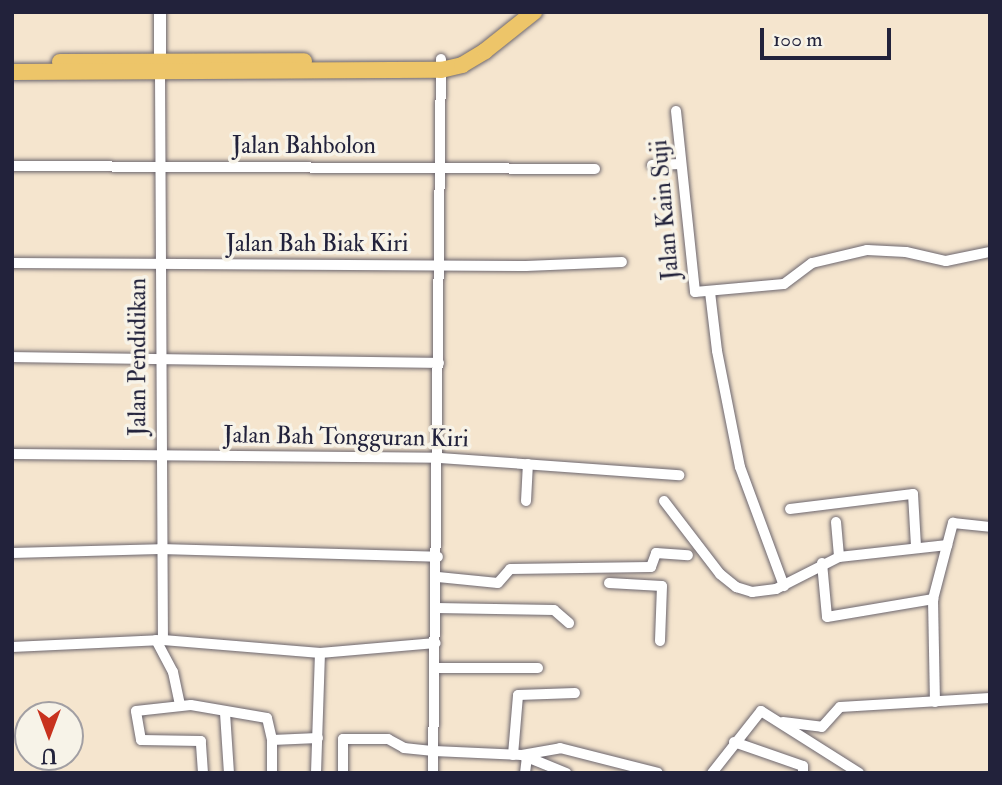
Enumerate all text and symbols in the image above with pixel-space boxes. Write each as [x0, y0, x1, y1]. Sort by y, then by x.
scale bar [764, 14, 895, 58]
text: 100 m [773, 26, 823, 53]
street label: Jalan Bahbolon [232, 132, 376, 160]
street label: Jalan Kain Suji [645, 139, 685, 281]
street label: Jalan Bah Biak Kiri [226, 230, 408, 258]
street label: Jalan Pendidikan [124, 278, 152, 436]
street label: Jalan Bah Tongguran Kiri [223, 420, 469, 454]
north arrow [14, 701, 84, 771]
text: U [41, 743, 57, 767]

